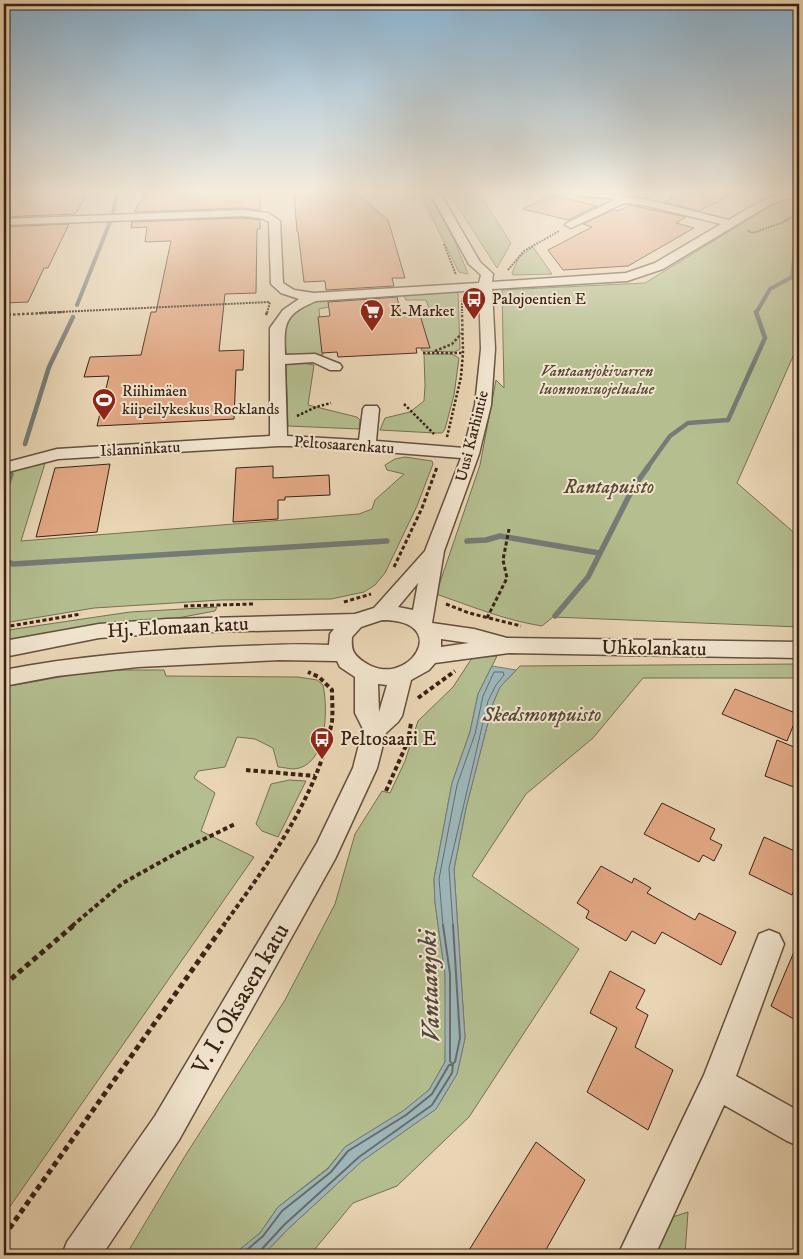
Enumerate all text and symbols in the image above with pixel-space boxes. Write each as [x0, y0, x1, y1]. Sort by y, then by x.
bus stop icon: Palojoentien E [461, 286, 487, 320]
place label: Palojoentien E [492, 289, 586, 309]
supermarket icon: K-Market [359, 298, 385, 332]
place label: K-Market [390, 301, 455, 321]
park label: Vantaanjokivarren luonnonsuojelualue [539, 361, 655, 399]
place label: Riihimäen kiipeilykeskus Rocklands [122, 381, 279, 419]
sports icon: Riihimäen kiipeilykeskus Rocklands [91, 387, 117, 421]
street label: Uusi Karhintie [451, 388, 493, 484]
street label: Peltosaarenkatu [293, 432, 395, 459]
street label: Islanninkatu [99, 437, 181, 461]
park label: Rantapuisto [563, 475, 654, 500]
street label: Hj. Elomaan katu [107, 612, 249, 644]
street label: Uhkolankatu [601, 636, 707, 662]
park label: Skedsmonpuisto [482, 703, 601, 728]
bus stop icon: Peltosaari E [309, 726, 335, 760]
place label: Peltosaari E [340, 727, 436, 752]
street label: V. I. Oksasen katu [185, 918, 296, 1081]
water label: Vantaanjoki [412, 928, 447, 1043]

